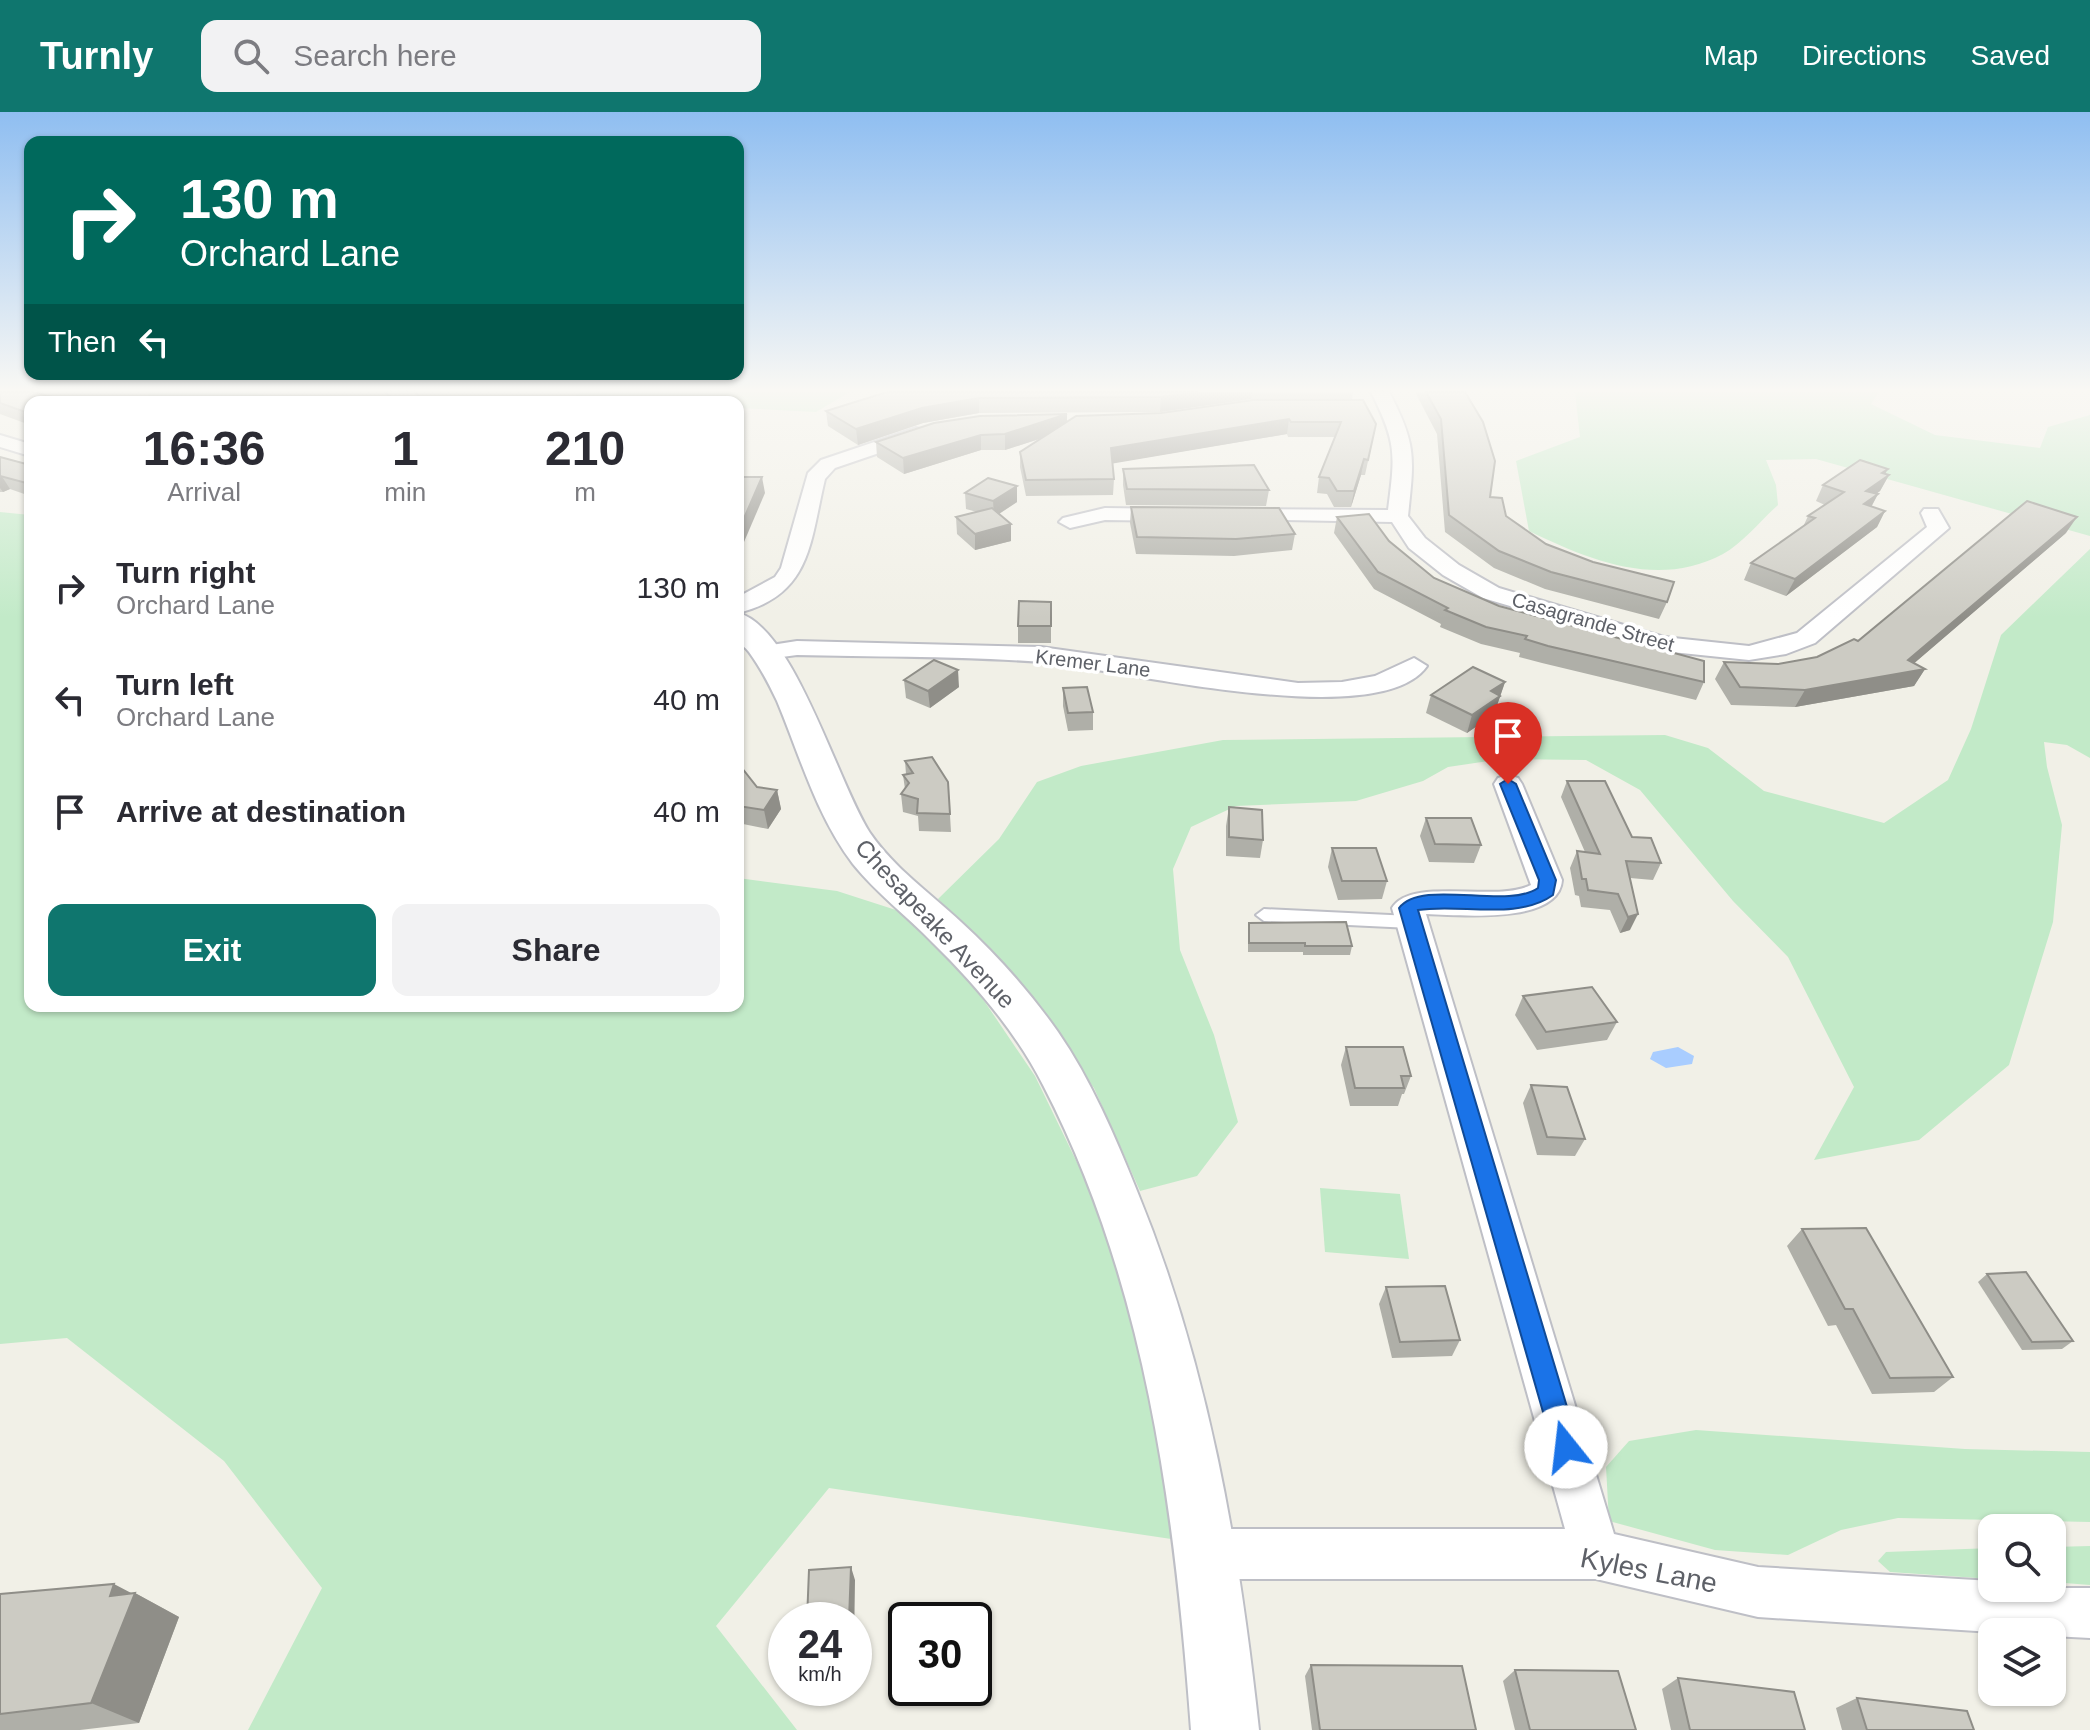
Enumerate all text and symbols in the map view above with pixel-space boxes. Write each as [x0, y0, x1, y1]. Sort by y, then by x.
search box [201, 20, 761, 92]
icon: search [229, 34, 273, 78]
text: Turnly [40, 35, 153, 77]
text: Search here [293, 39, 457, 72]
text: Map [1704, 40, 1758, 71]
text: Directions [1802, 40, 1927, 71]
text: Saved [1971, 40, 2050, 71]
text: 130 m [180, 167, 339, 230]
icon: right [48, 168, 152, 272]
text: Orchard Lane [180, 233, 400, 274]
icon: left [132, 320, 176, 364]
text: Then [48, 325, 116, 358]
text: 16:36 [143, 422, 266, 475]
text: 1 [392, 422, 419, 475]
text: 210 [545, 422, 625, 475]
text: Arrival [167, 477, 241, 507]
text: min [384, 477, 426, 507]
text: m [574, 477, 596, 507]
text: Turn right [116, 556, 255, 589]
icon: right [48, 566, 92, 610]
text: 130 m [637, 571, 720, 604]
street label: Casagrande Street [1509, 588, 1677, 656]
text: Orchard Lane [116, 590, 275, 620]
street label: Kremer Lane [1034, 645, 1152, 681]
text: Turn left [116, 668, 234, 701]
icon: left [48, 678, 92, 722]
text: 40 m [653, 683, 720, 716]
text: Orchard Lane [116, 702, 275, 732]
pin [1474, 702, 1542, 784]
icon: arrive [1486, 714, 1530, 758]
icon: arrive [48, 790, 92, 834]
text: Arrive at destination [116, 795, 406, 828]
text: 40 m [653, 795, 720, 828]
street label: Chesapeake Avenue [850, 834, 1021, 1014]
button: Exit [48, 904, 376, 996]
button: Share [392, 904, 720, 996]
position arrow [1524, 1405, 1608, 1489]
map controls [1978, 1514, 2066, 1706]
button: search [1978, 1514, 2066, 1602]
street label: Kyles Lane [1578, 1542, 1720, 1599]
speed limit sign: 30 [888, 1602, 992, 1706]
button: layers [1978, 1618, 2066, 1706]
text: 24 [798, 1622, 842, 1666]
text: km/h [798, 1663, 842, 1685]

